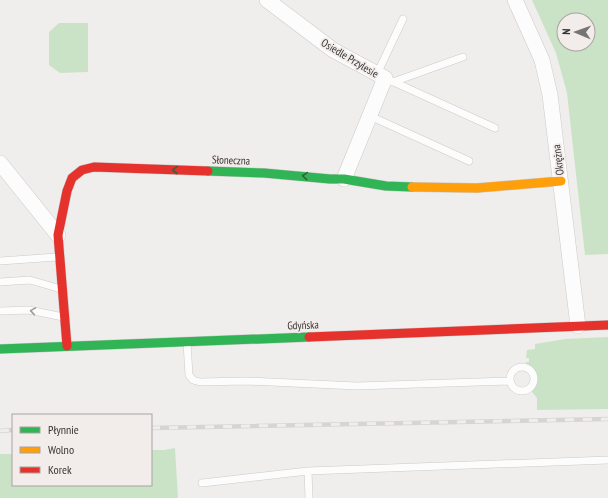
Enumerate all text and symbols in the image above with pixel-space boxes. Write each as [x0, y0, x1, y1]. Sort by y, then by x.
north arrow [556, 12, 596, 52]
text: N [559, 28, 573, 35]
street label: Osiedle Przylesie [319, 35, 382, 81]
street label: Okrężna [549, 144, 567, 176]
street label: Słoneczna [212, 152, 250, 168]
one-way arrow [172, 166, 178, 174]
one-way arrow [302, 172, 308, 181]
one-way arrow [30, 307, 36, 316]
street label: Gdyńska [287, 317, 319, 333]
legend [12, 414, 152, 486]
text: Płynnie [48, 422, 79, 437]
text: Wolno [48, 442, 74, 457]
text: Korek [48, 462, 72, 477]

